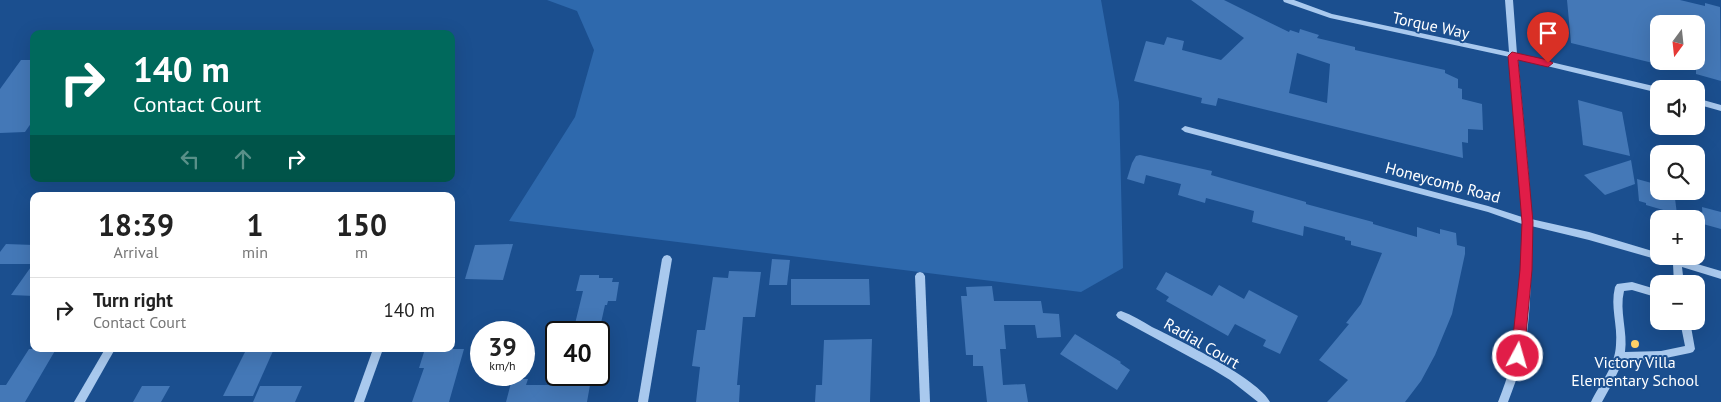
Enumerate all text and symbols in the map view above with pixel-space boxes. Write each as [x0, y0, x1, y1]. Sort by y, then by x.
street label: Torque Way [1391, 7, 1472, 43]
pin [1527, 12, 1569, 63]
north arrow [1650, 15, 1705, 70]
map controls [1650, 15, 1705, 330]
icon: arrive [1534, 19, 1562, 47]
text: 140 m [133, 46, 230, 92]
icon: right [50, 50, 115, 115]
button: sound [1650, 80, 1705, 135]
text: Contact Court [133, 90, 261, 118]
icon: left [176, 145, 204, 173]
icon: ahead [229, 145, 257, 173]
icon: right [282, 145, 310, 173]
button: search [1650, 145, 1705, 200]
street label: Honeycomb Road [1383, 157, 1503, 207]
text: 18:39 [98, 205, 174, 244]
text: 1 [247, 205, 264, 244]
text: 150 [336, 205, 387, 244]
button: + [1650, 210, 1705, 265]
text: Arrival [114, 242, 158, 262]
text: min [242, 242, 268, 262]
text: m [355, 242, 368, 262]
button: − [1650, 275, 1705, 330]
text: Turn right [93, 288, 173, 312]
icon: right [50, 296, 78, 324]
text: 140 m [383, 298, 435, 322]
text: Contact Court [93, 312, 186, 332]
street label: Radial Court [1161, 313, 1244, 373]
speed limit sign: 40 [545, 321, 610, 386]
position arrow [1491, 329, 1543, 381]
text: 39 [488, 331, 517, 363]
marker: Victory Villa Elementary School [1629, 338, 1641, 350]
place label: Victory Villa Elementary School [1571, 352, 1699, 390]
text: km/h [489, 358, 516, 373]

